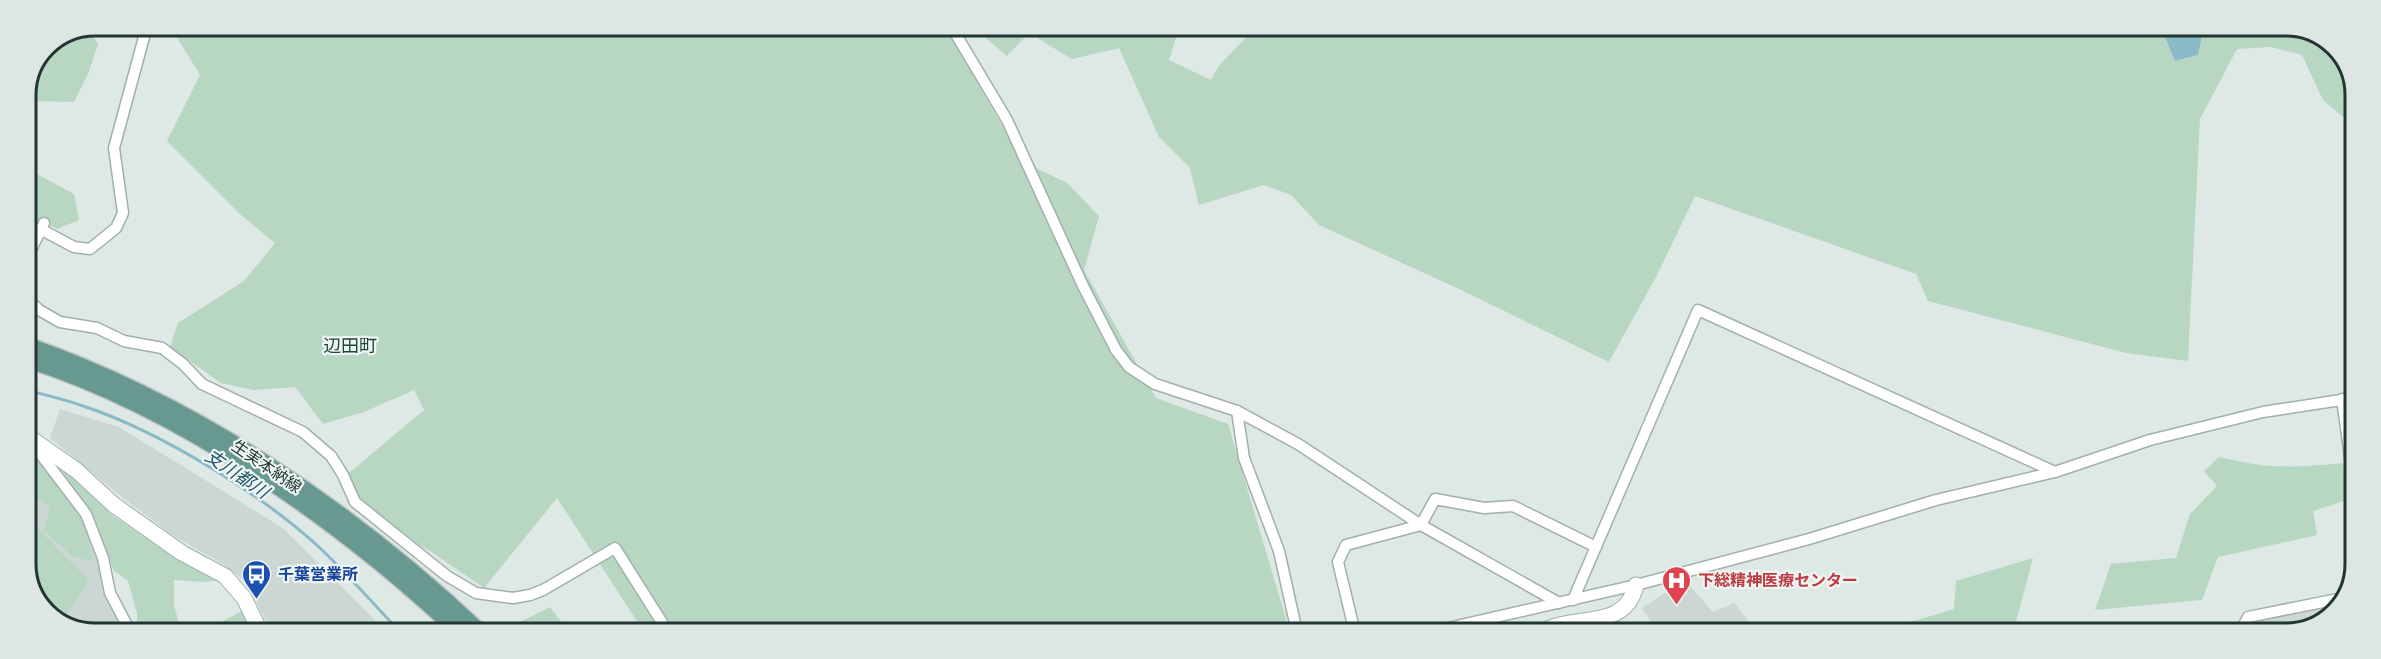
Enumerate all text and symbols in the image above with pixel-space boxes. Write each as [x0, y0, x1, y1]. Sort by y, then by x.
district label: 辺田町 [323, 335, 377, 356]
street label: 生実本納線 [228, 435, 306, 497]
water label: 支川都川 [202, 445, 275, 504]
bus stop icon: 千葉営業所 [241, 558, 273, 600]
place label: 千葉営業所 [278, 564, 358, 584]
hospital icon: 下総精神医療センター [1661, 564, 1693, 606]
place label: 下総精神医療センター [1698, 570, 1858, 590]

